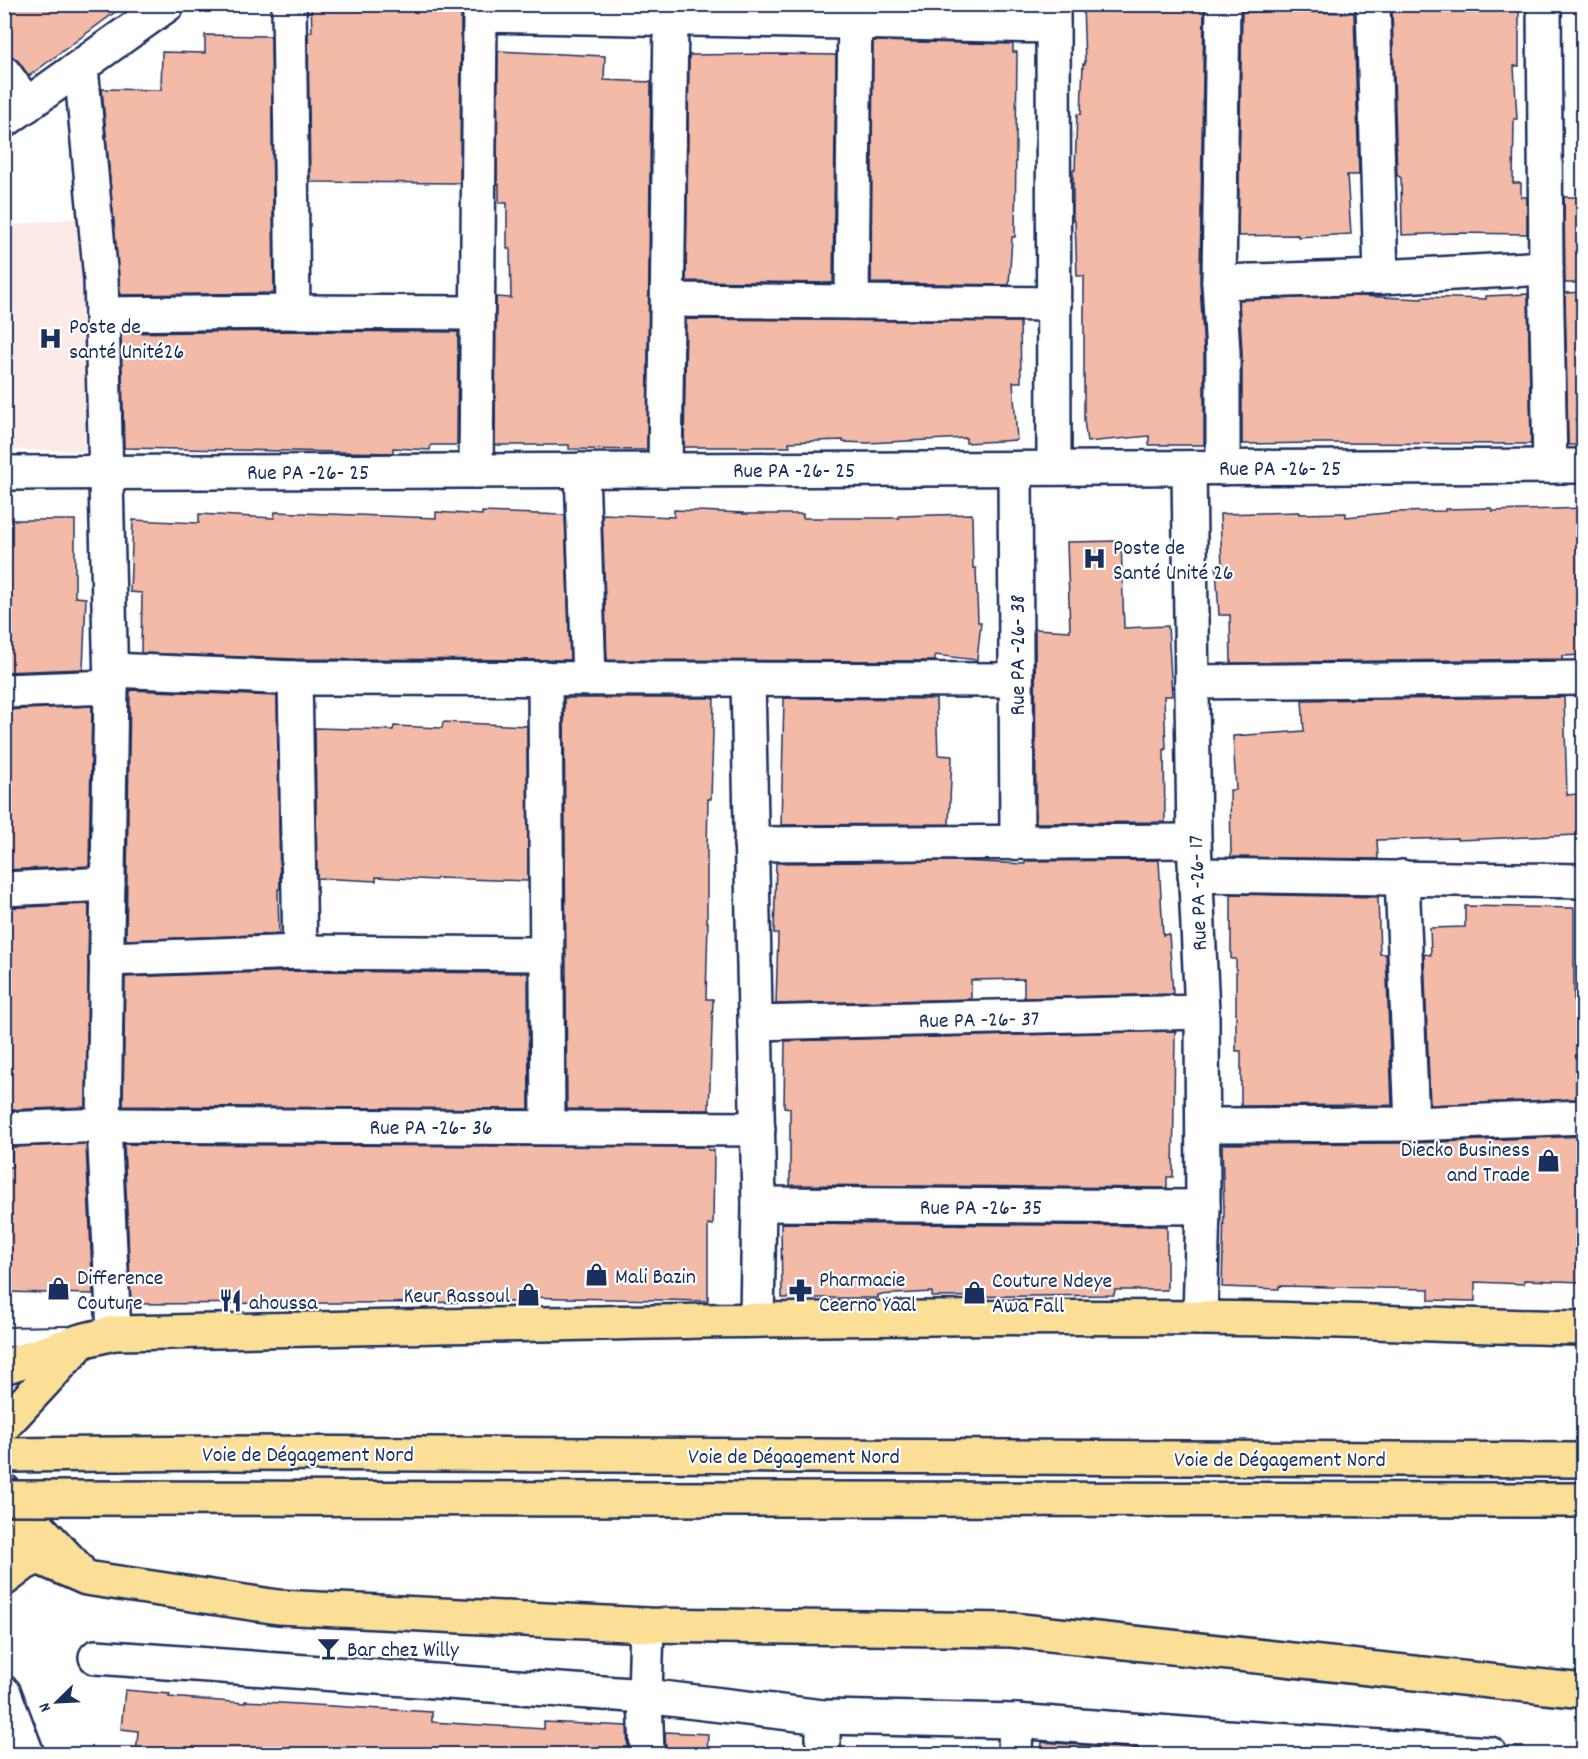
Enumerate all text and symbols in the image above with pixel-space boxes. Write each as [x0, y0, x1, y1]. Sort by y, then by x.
place label: Poste de santé Unité26 [69, 313, 184, 369]
hospital icon: Poste de santé Unité26 [38, 325, 64, 351]
street label: Rue PA -26- 25 [1219, 455, 1341, 486]
street label: Rue PA -26- 25 [733, 457, 855, 488]
street label: Rue PA -26- 25 [247, 459, 369, 490]
place label: Poste de Santé Unité 26 [1113, 534, 1234, 590]
hospital icon: Poste de Santé Unité 26 [1082, 546, 1108, 572]
street label: Rue PA -26- 38 [1004, 594, 1035, 716]
street label: Rue PA -26- 17 [1182, 835, 1217, 951]
street label: Rue PA -26- 37 [918, 1005, 1040, 1038]
street label: Rue PA -26- 36 [370, 1114, 492, 1145]
place label: Diecko Business and Trade [1401, 1136, 1530, 1192]
shop icon: Diecko Business and Trade [1535, 1148, 1561, 1174]
street label: Rue PA -26- 35 [920, 1194, 1042, 1225]
shop icon: Mali Bazin [584, 1262, 610, 1288]
place label: Mali Bazin [615, 1263, 696, 1294]
place label: Difference Couture [77, 1264, 163, 1320]
place label: Pharmacie Ceerno Yaal [819, 1266, 916, 1322]
place label: Couture Ndeye Awa Fall [992, 1267, 1112, 1323]
shop icon: Difference Couture [46, 1276, 72, 1302]
pharmacy icon: Pharmacie Ceerno Yaal [788, 1278, 814, 1304]
shop icon: Couture Ndeye Awa Fall [961, 1279, 987, 1305]
shop icon: Keur Rassoul [515, 1281, 541, 1307]
place label: Keur Rassoul [403, 1282, 510, 1313]
restaurant icon: ahoussa [218, 1288, 244, 1314]
place label: ahoussa [249, 1289, 318, 1320]
street label: Voie de Dégagement Nord [202, 1441, 414, 1472]
street label: Voie de Dégagement Nord [688, 1443, 900, 1474]
street label: Voie de Dégagement Nord [1174, 1446, 1386, 1477]
bar icon: Bar chez Willy [316, 1635, 342, 1661]
place label: Bar chez Willy [347, 1636, 460, 1667]
north arrow [27, 1672, 87, 1732]
text: N [33, 1699, 58, 1715]

